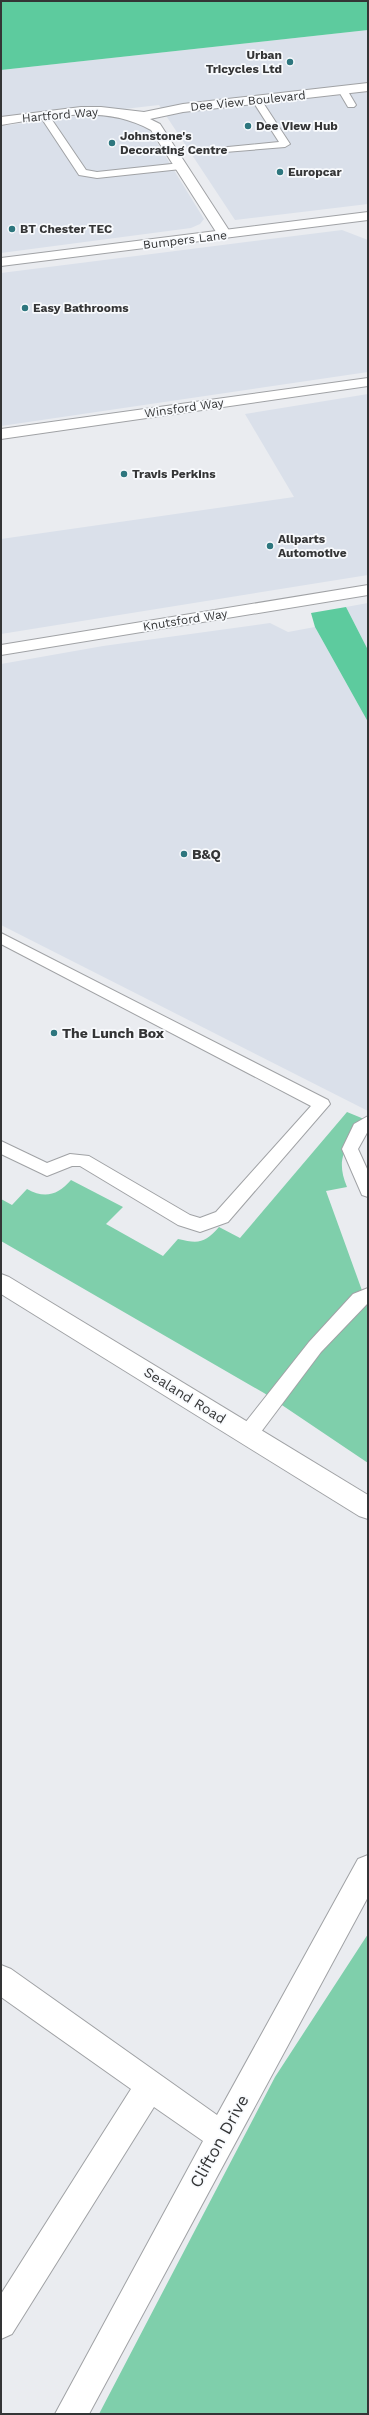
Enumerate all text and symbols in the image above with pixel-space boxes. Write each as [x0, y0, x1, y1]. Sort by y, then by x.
place label: Urban Tricycles Ltd [206, 48, 282, 76]
marker: Urban Tricycles Ltd [285, 57, 295, 67]
street label: Dee View Boulevard [190, 88, 306, 114]
street label: Hartford Way [21, 105, 99, 125]
place label: Dee View Hub [256, 119, 338, 133]
marker: Dee View Hub [243, 121, 253, 131]
place label: Johnstone's Decorating Centre [120, 129, 228, 157]
marker: Johnstone's Decorating Centre [107, 138, 117, 148]
place label: Europcar [288, 165, 342, 179]
marker: Europcar [275, 167, 285, 177]
place label: BT Chester TEC [20, 222, 112, 236]
marker: BT Chester TEC [7, 224, 17, 234]
street label: Bumpers Lane [142, 228, 228, 252]
place label: Easy Bathrooms [33, 301, 129, 315]
marker: Easy Bathrooms [20, 303, 30, 313]
street label: Winsford Way [143, 395, 225, 420]
place label: Travis Perkins [132, 467, 216, 481]
marker: Travis Perkins [119, 469, 129, 479]
place label: Allparts Automotive [278, 532, 347, 560]
marker: Allparts Automotive [265, 541, 275, 551]
street label: Knutsford Way [142, 606, 229, 634]
place label: B&Q [192, 846, 221, 862]
marker: B&Q [179, 849, 189, 859]
place label: The Lunch Box [62, 1025, 165, 1041]
marker: The Lunch Box [49, 1028, 59, 1038]
street label: Sealand Road [141, 1363, 229, 1427]
street label: Clifton Drive [185, 2091, 253, 2191]

